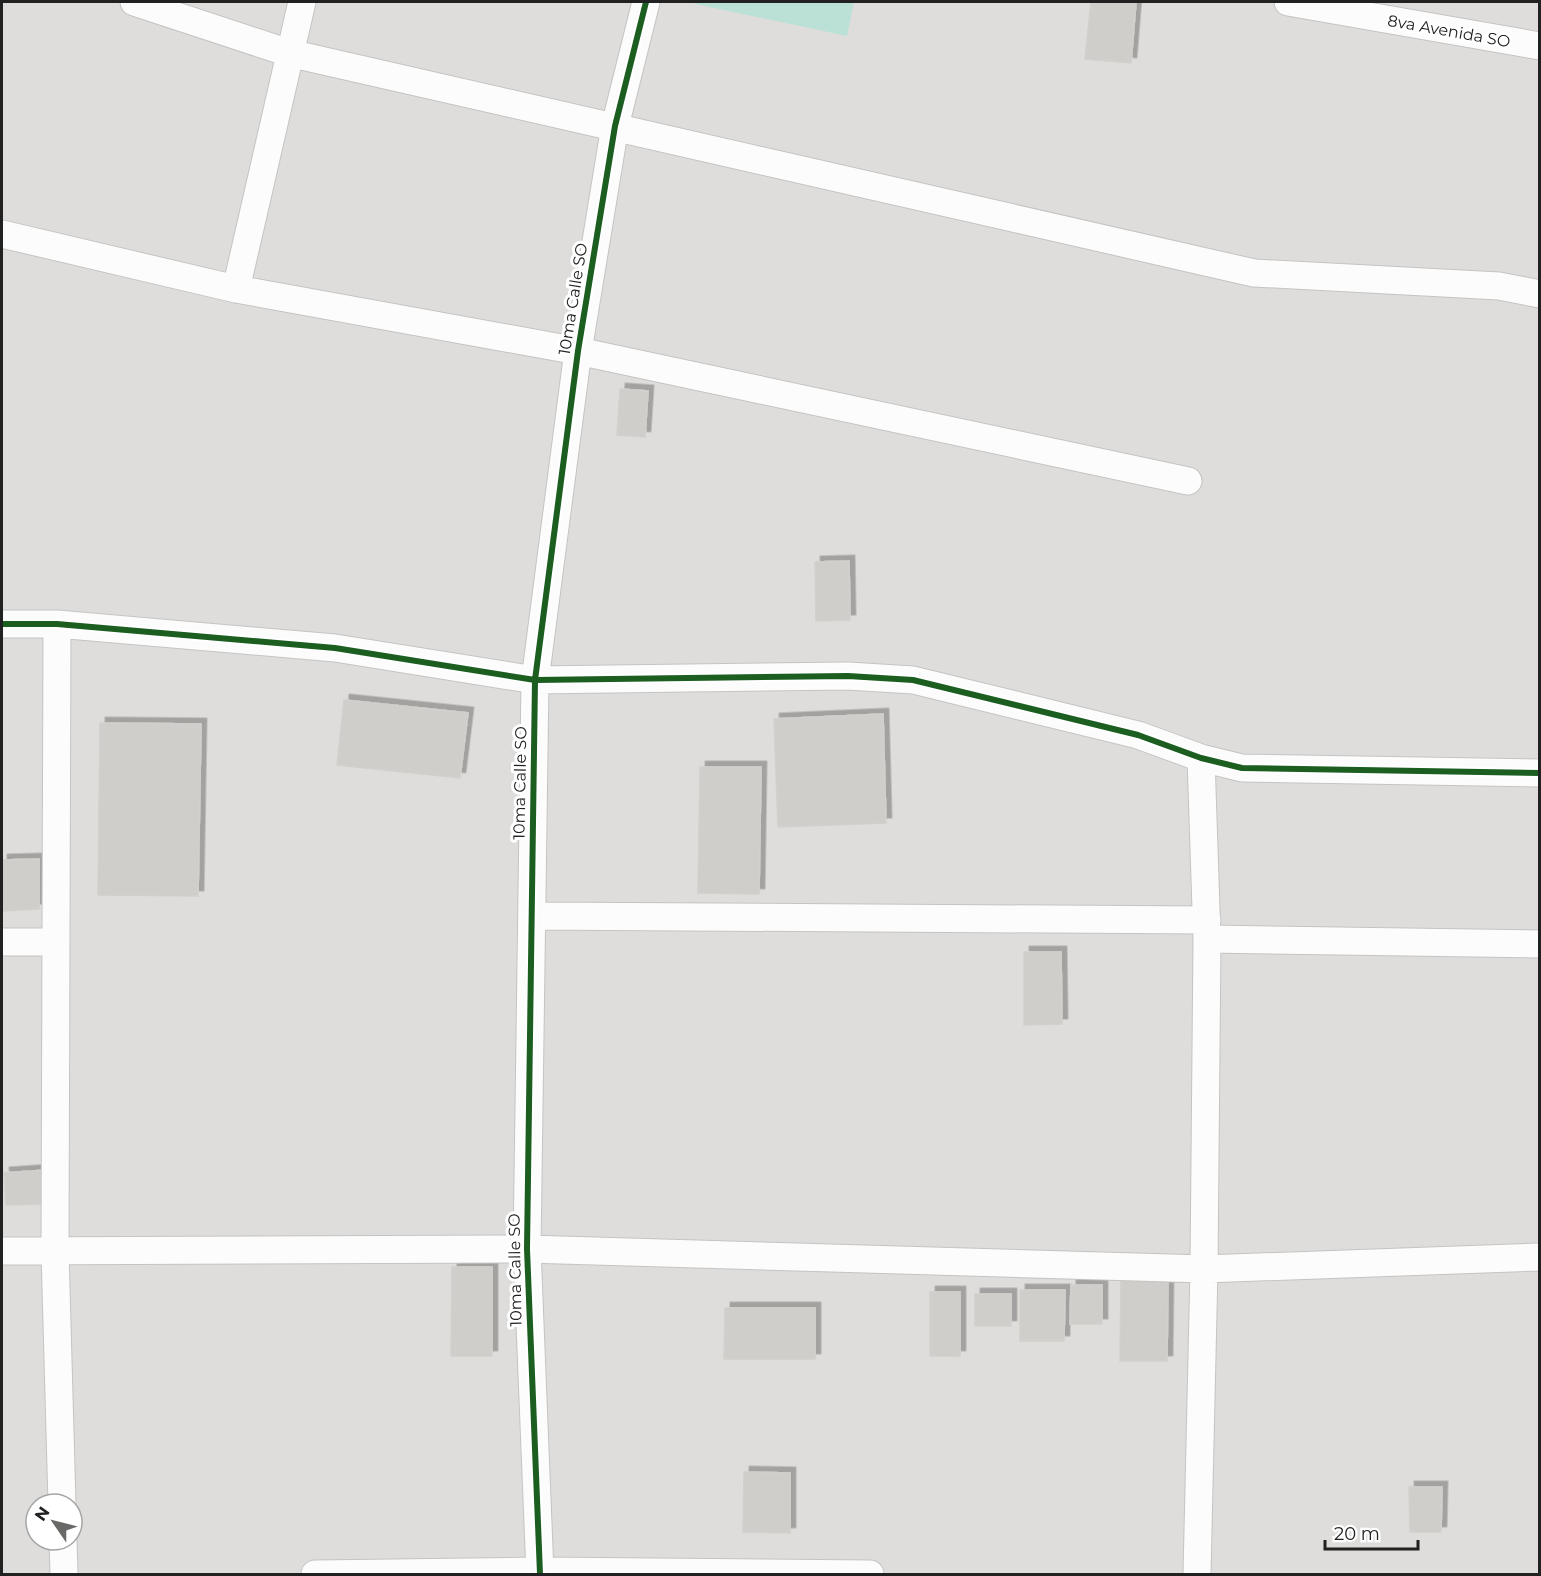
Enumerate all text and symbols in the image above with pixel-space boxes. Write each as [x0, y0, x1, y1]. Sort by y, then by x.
street label: 8va Avenida SO [1386, 11, 1512, 51]
street label: 10ma Calle SO [555, 242, 591, 356]
street label: 10ma Calle SO [510, 726, 530, 840]
street label: 10ma Calle SO [505, 1213, 525, 1327]
north arrow [24, 1492, 84, 1552]
text: N [31, 1503, 54, 1524]
scale bar [1325, 1513, 1418, 1551]
text: 20 m [1334, 1523, 1380, 1545]

